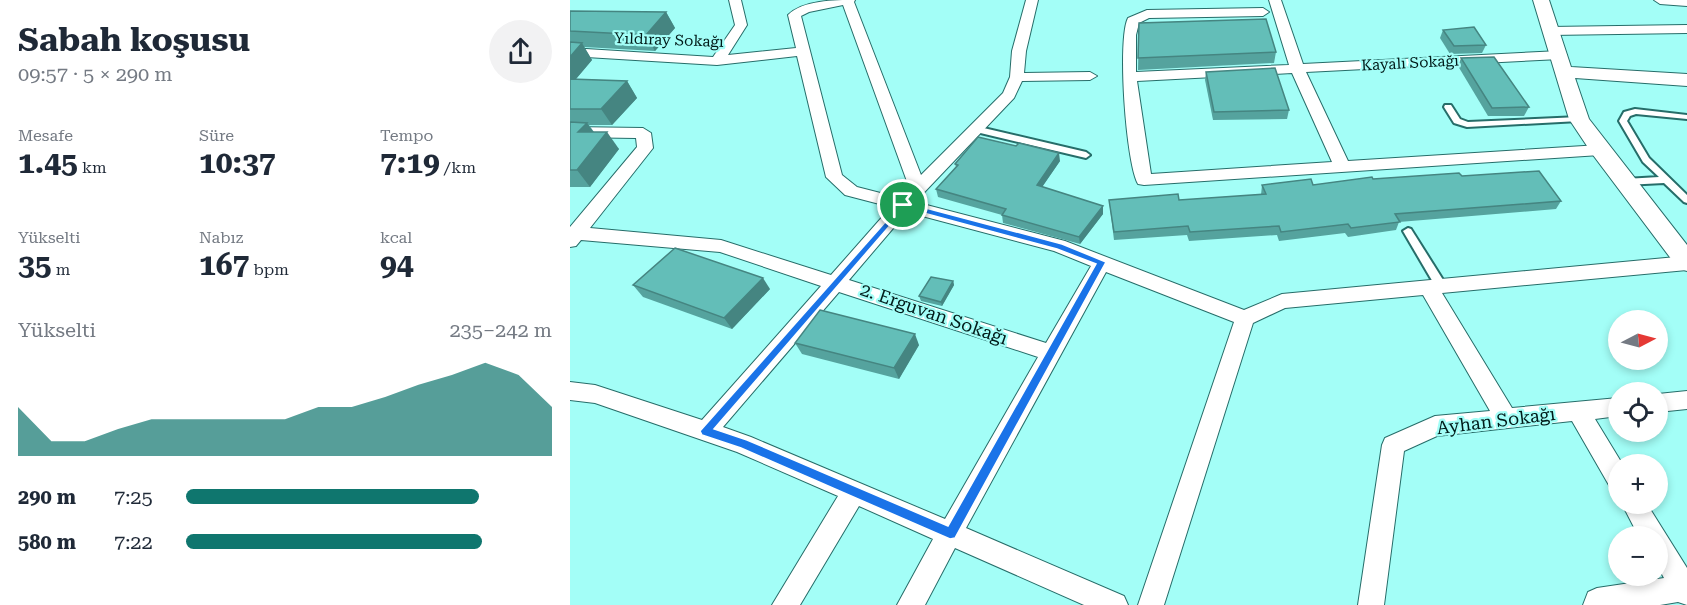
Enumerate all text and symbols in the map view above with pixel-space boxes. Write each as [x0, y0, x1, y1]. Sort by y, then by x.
text: Sabah koşusu [18, 20, 250, 59]
button: share [489, 20, 552, 83]
street label: Yıldıray Sokağı [614, 29, 724, 51]
street label: Kayalı Sokağı [1361, 51, 1459, 75]
text: 09:57 · 5 × 290 m [18, 62, 173, 86]
text: Mesafe [18, 126, 73, 145]
text: Süre [199, 126, 234, 145]
text: Tempo [380, 126, 433, 145]
text: 1.45 [18, 145, 78, 180]
text: 10:37 [199, 145, 276, 180]
text: 7:19 [380, 145, 440, 180]
text: km [78, 158, 107, 177]
text: /km [440, 158, 476, 177]
pin [877, 179, 928, 230]
icon: arrive [886, 188, 919, 221]
text: Yükselti [18, 228, 80, 247]
text: Nabız [199, 228, 243, 247]
text: kcal [380, 228, 412, 247]
text: 35 [18, 247, 52, 282]
text: 167 [199, 247, 249, 282]
text: 94 [380, 247, 414, 282]
text: m [52, 260, 70, 279]
text: bpm [249, 260, 289, 279]
street label: 2. Erguvan Sokağı [858, 278, 1011, 349]
north arrow [1608, 310, 1668, 370]
map controls [1608, 310, 1668, 586]
text: Yükselti [18, 318, 96, 342]
text: 235–242 m [449, 318, 552, 342]
button: locate [1608, 382, 1668, 442]
street label: Ayhan Sokağı [1435, 403, 1557, 438]
button: + [1608, 454, 1668, 514]
text: 290 m [18, 485, 76, 509]
text: 7:25 [114, 485, 153, 509]
button: − [1608, 526, 1668, 586]
text: 580 m [18, 530, 76, 554]
text: 7:22 [114, 530, 153, 554]

